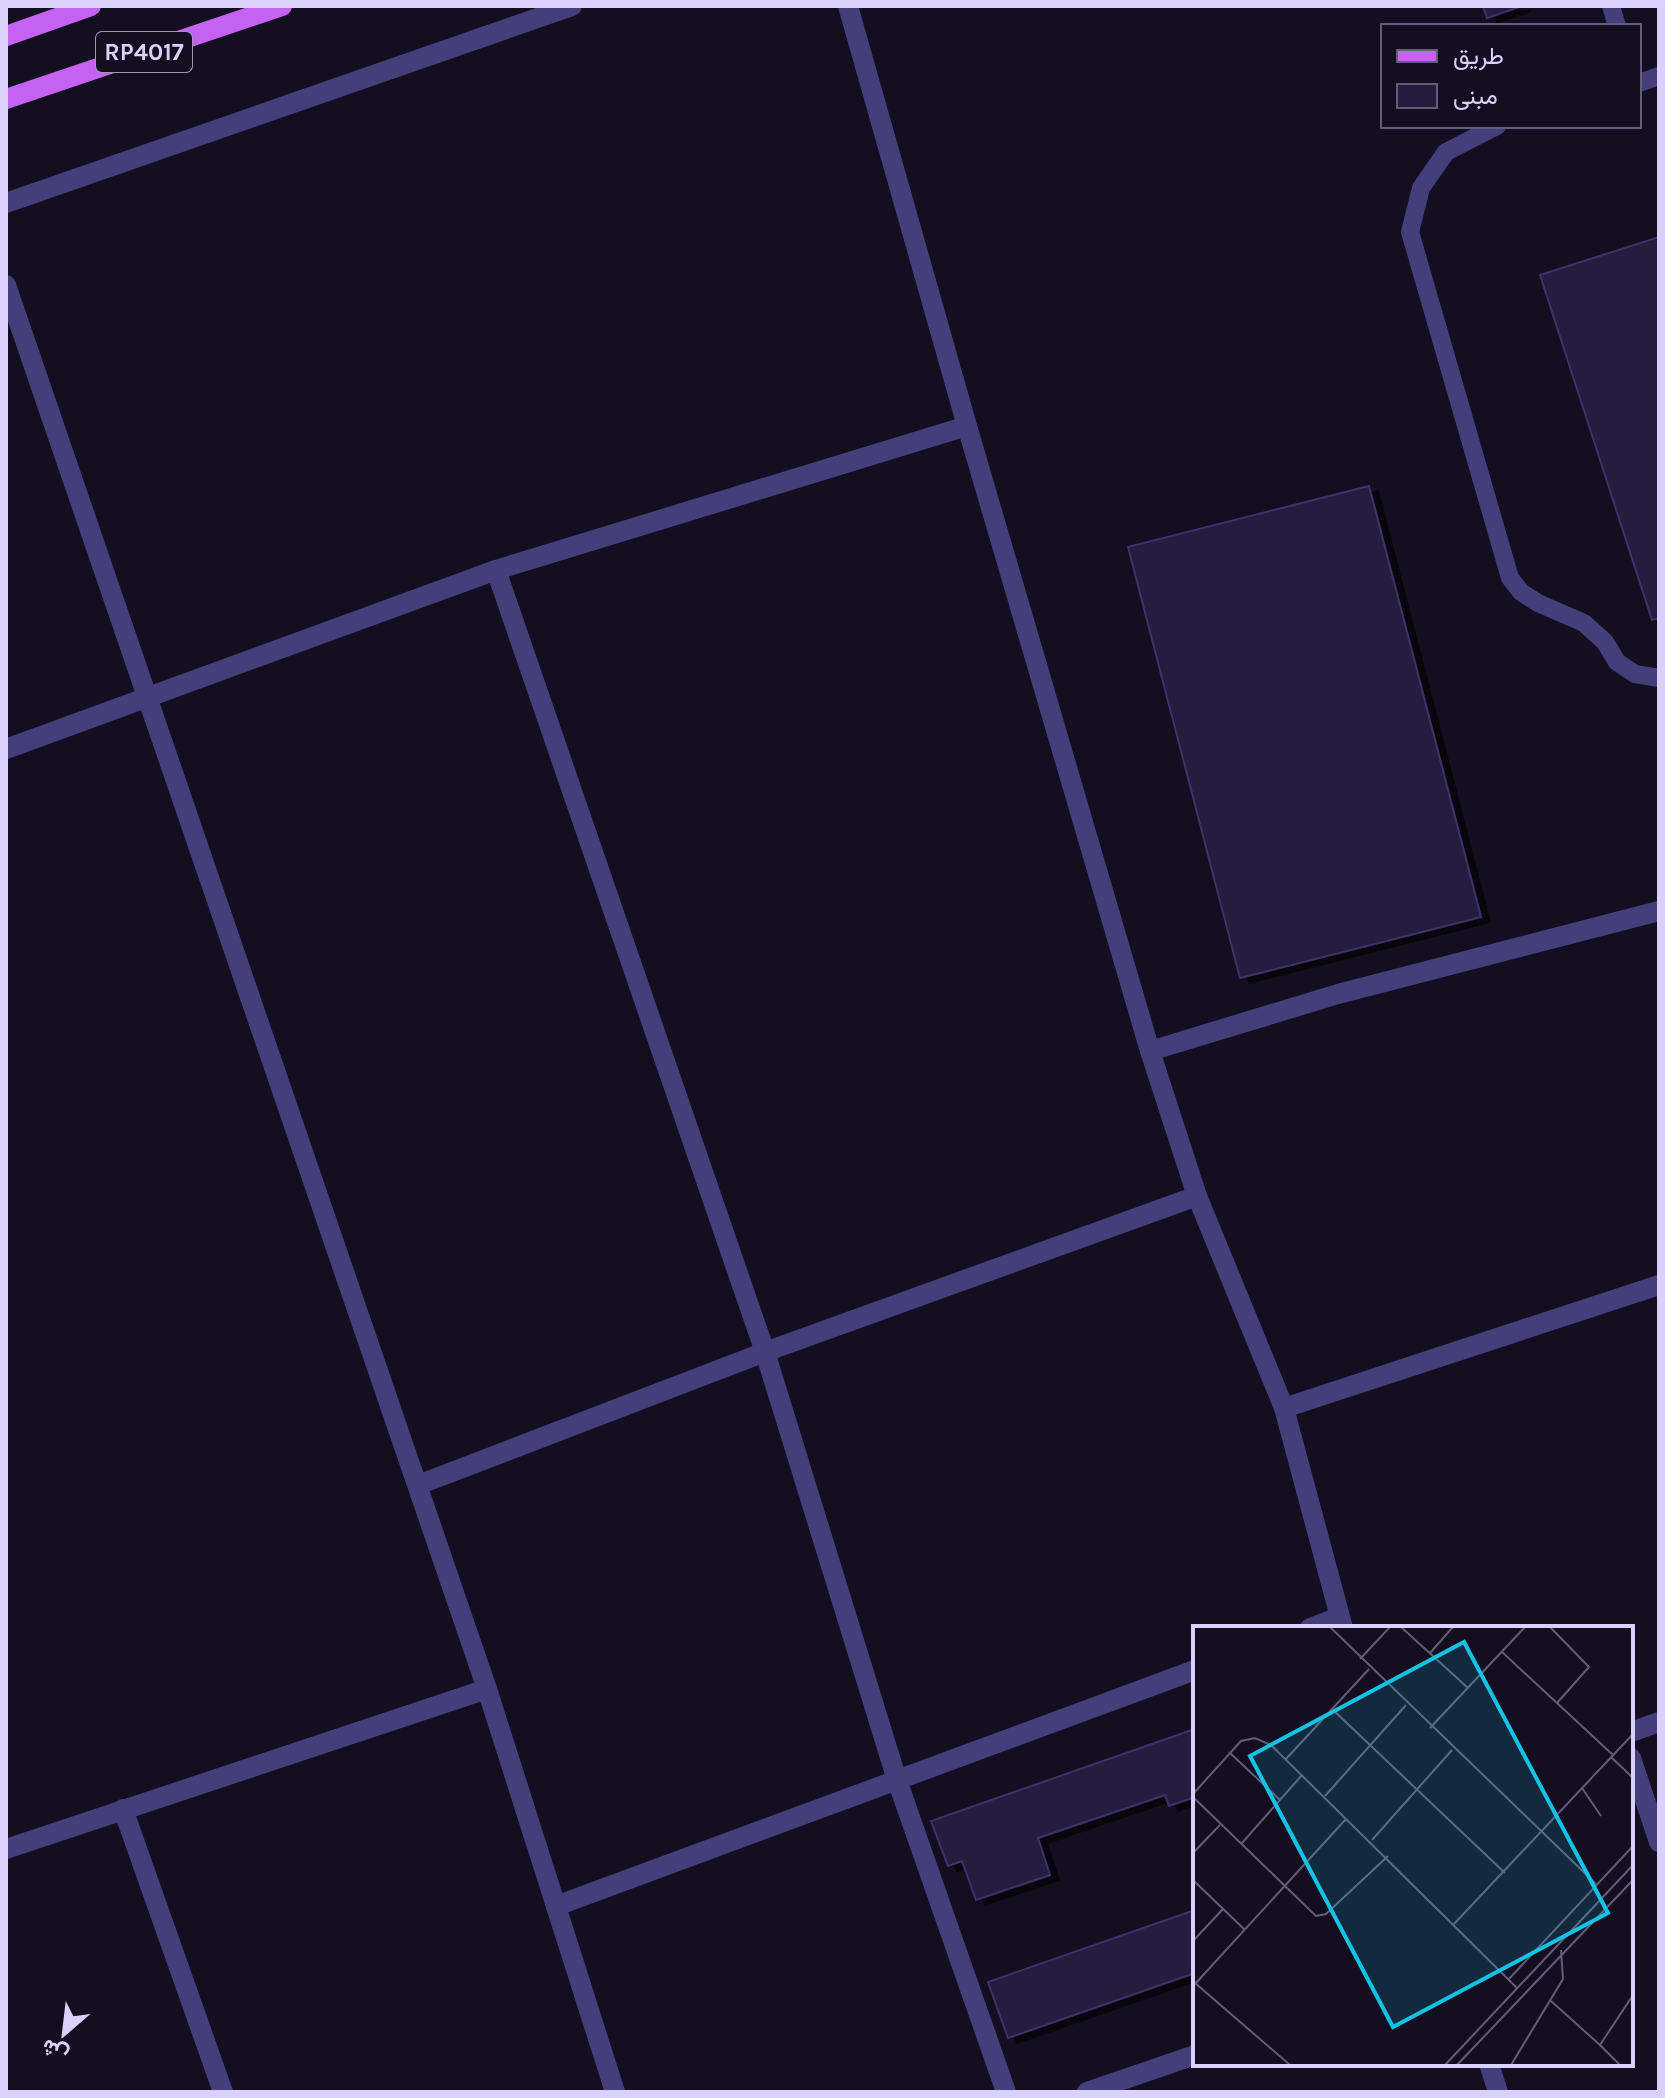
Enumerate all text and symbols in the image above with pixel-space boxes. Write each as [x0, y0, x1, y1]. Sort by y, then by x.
legend [1381, 24, 1641, 128]
road number: RP4017 [96, 32, 192, 72]
text: طريق [1453, 42, 1504, 71]
text: مبنى [1453, 82, 1498, 110]
inset map [1193, 1626, 1633, 2066]
north arrow [24, 1994, 104, 2074]
text: ش [37, 2033, 73, 2068]

